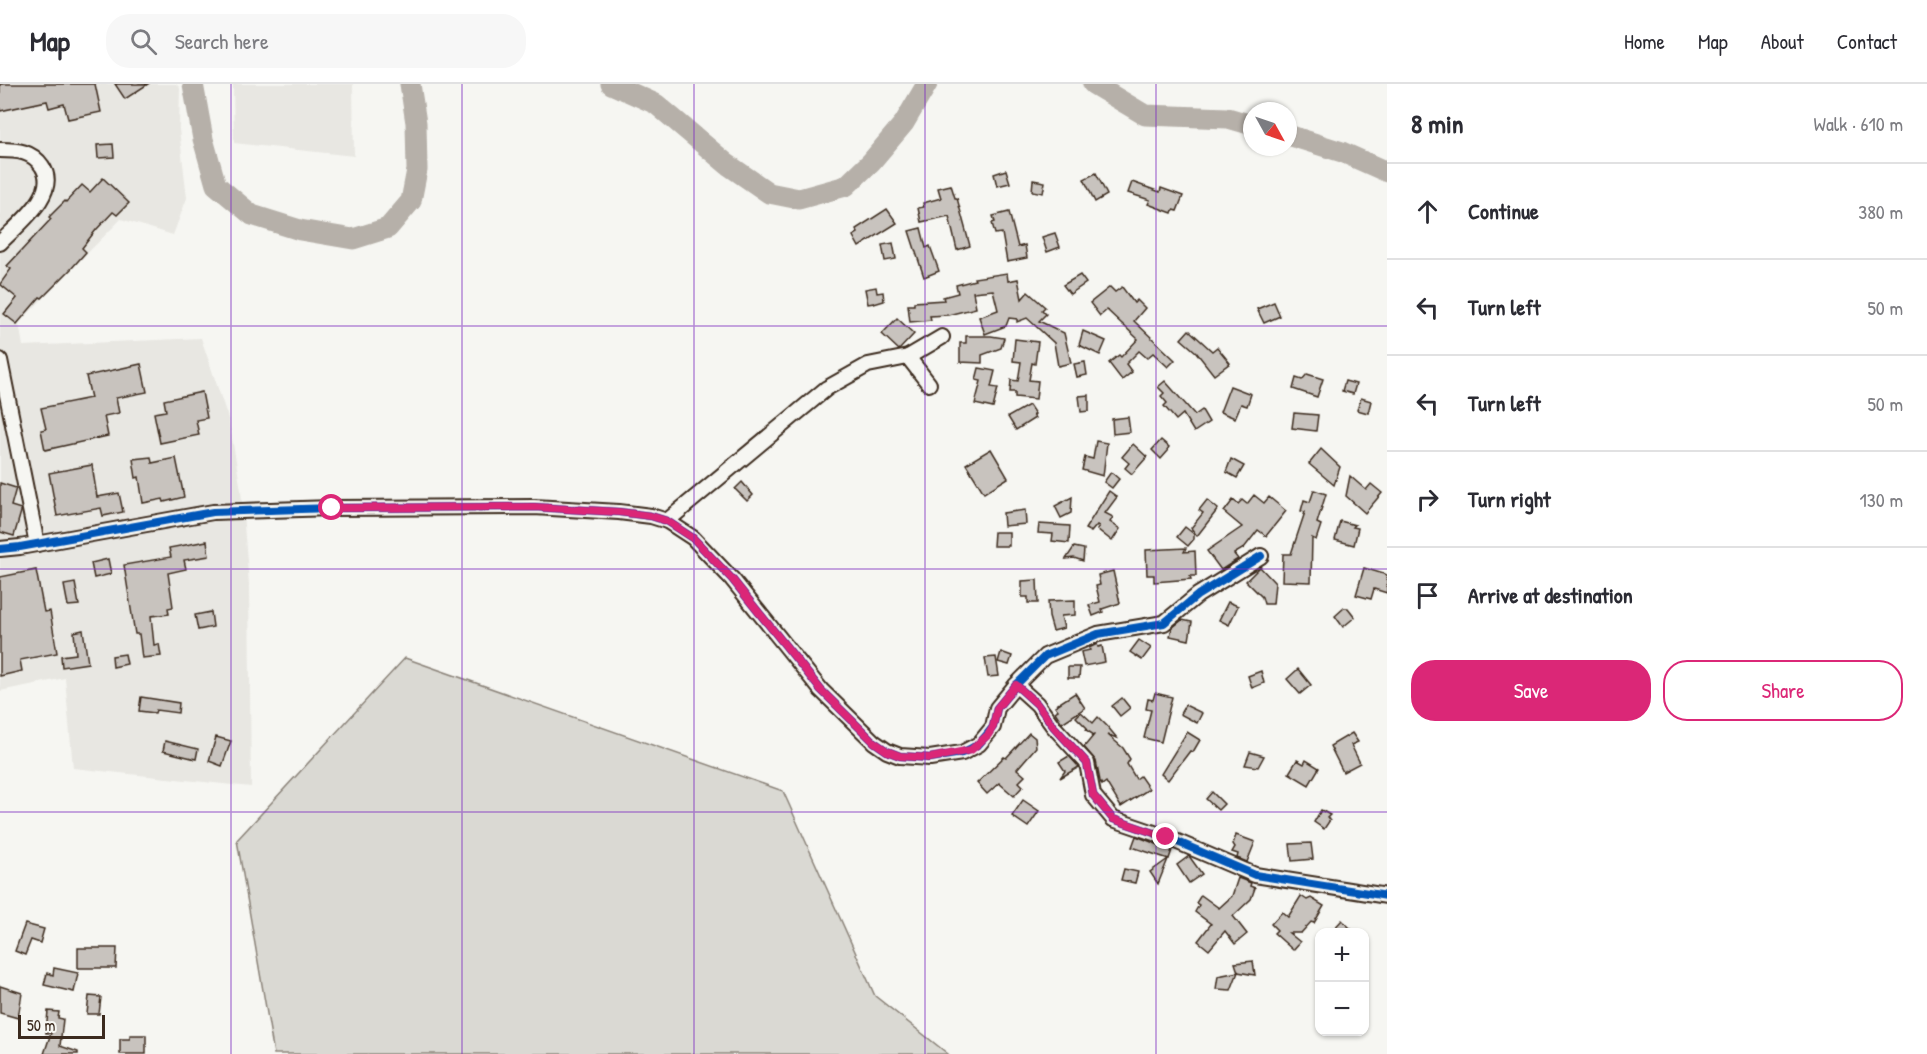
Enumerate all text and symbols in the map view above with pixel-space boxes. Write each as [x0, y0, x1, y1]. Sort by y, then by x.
search box [106, 14, 526, 68]
text: Map [30, 22, 70, 60]
icon: search [127, 25, 160, 58]
text: Search here [175, 26, 269, 56]
text: Home [1624, 27, 1665, 56]
text: Map [1698, 27, 1728, 56]
text: About [1761, 27, 1804, 56]
text: Contact [1837, 27, 1897, 56]
north arrow [1243, 102, 1297, 156]
text: 8 min [1411, 106, 1464, 141]
text: Walk · 610 m [1814, 110, 1903, 137]
icon: ahead [1411, 195, 1444, 228]
text: Continue [1468, 196, 1539, 226]
text: 380 m [1858, 198, 1903, 225]
icon: left [1411, 291, 1444, 324]
text: Turn left [1468, 292, 1541, 322]
text: 50 m [1867, 294, 1903, 321]
icon: left [1411, 387, 1444, 420]
text: Turn left [1468, 388, 1541, 418]
text: 50 m [1867, 390, 1903, 417]
icon: right [1411, 483, 1444, 516]
text: Turn right [1468, 484, 1551, 514]
text: 130 m [1860, 486, 1903, 513]
route start [318, 494, 344, 520]
icon: arrive [1411, 579, 1444, 612]
text: Arrive at destination [1468, 580, 1633, 610]
button: Save [1411, 660, 1651, 721]
button: Share [1663, 660, 1903, 721]
route end [1152, 823, 1178, 849]
map controls [1315, 928, 1369, 1036]
button: + [1315, 928, 1369, 982]
button: − [1315, 982, 1369, 1036]
scale bar [18, 1012, 105, 1040]
text: 50 m [27, 1014, 56, 1036]

